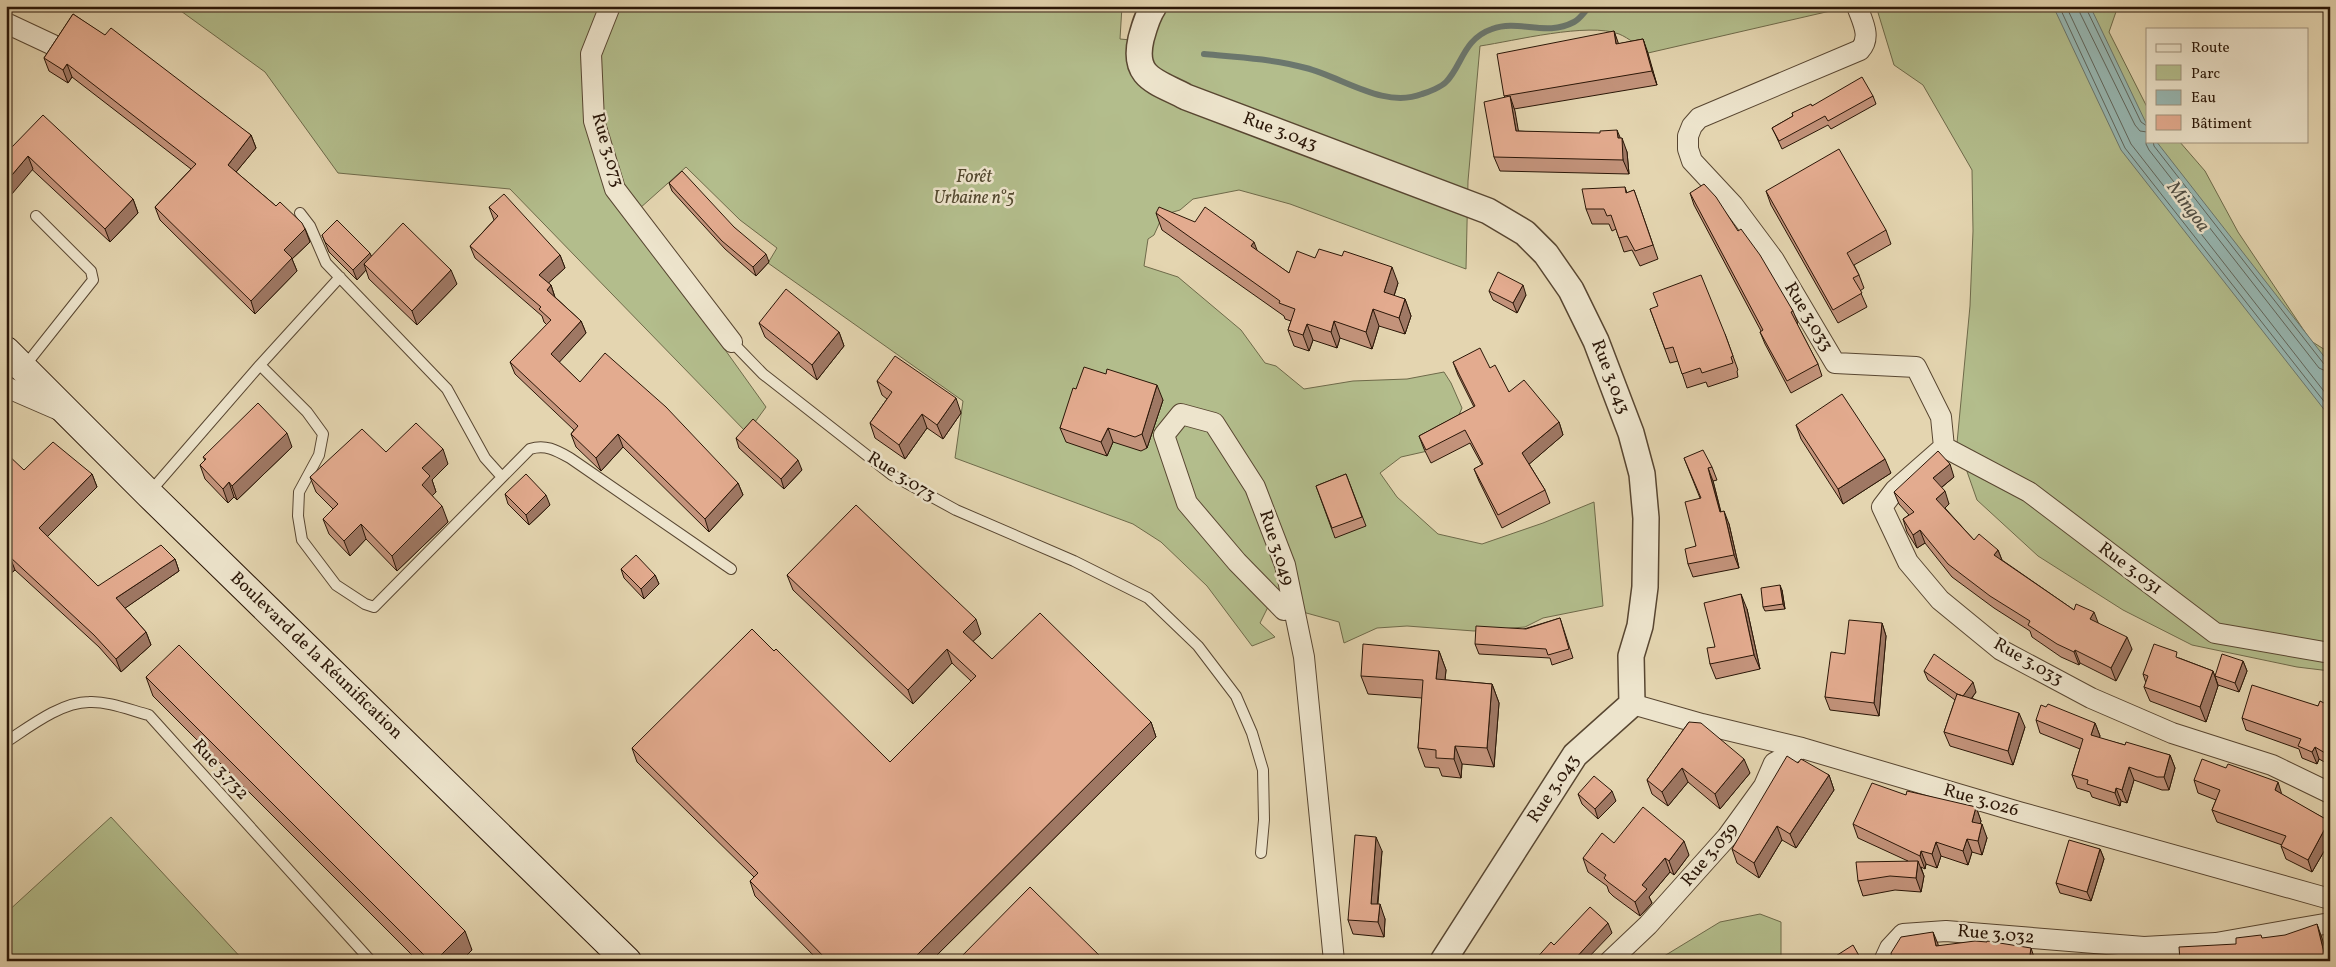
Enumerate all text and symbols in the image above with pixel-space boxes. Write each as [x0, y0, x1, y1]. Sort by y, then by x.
legend [2146, 28, 2308, 142]
text: Route [2191, 38, 2230, 59]
text: Parc [2191, 64, 2220, 85]
text: Eau [2191, 88, 2216, 109]
street label: Rue 3.043 [1239, 106, 1321, 158]
street label: Rue 3.073 [584, 110, 630, 190]
text: Bâtiment [2191, 114, 2252, 135]
park label: Forêt Urbaine n°5 [933, 165, 1015, 211]
water label: Mingoa [2160, 175, 2216, 238]
street label: Rue 3.033 [1778, 278, 1838, 356]
street label: Rue 3.043 [1584, 336, 1636, 418]
street label: Rue 3.073 [862, 446, 940, 508]
street label: Rue 3.049 [1252, 507, 1300, 589]
street label: Rue 3.031 [2093, 537, 2167, 601]
street label: Boulevard de la Réunification [224, 567, 408, 746]
street label: Rue 3.033 [1989, 632, 2067, 692]
street label: Rue 3.732 [186, 734, 254, 806]
street label: Rue 3.043 [1522, 750, 1586, 828]
street label: Rue 3.026 [1940, 778, 2022, 824]
street label: Rue 3.039 [1676, 818, 1744, 892]
street label: Rue 3.032 [1956, 919, 2036, 951]

